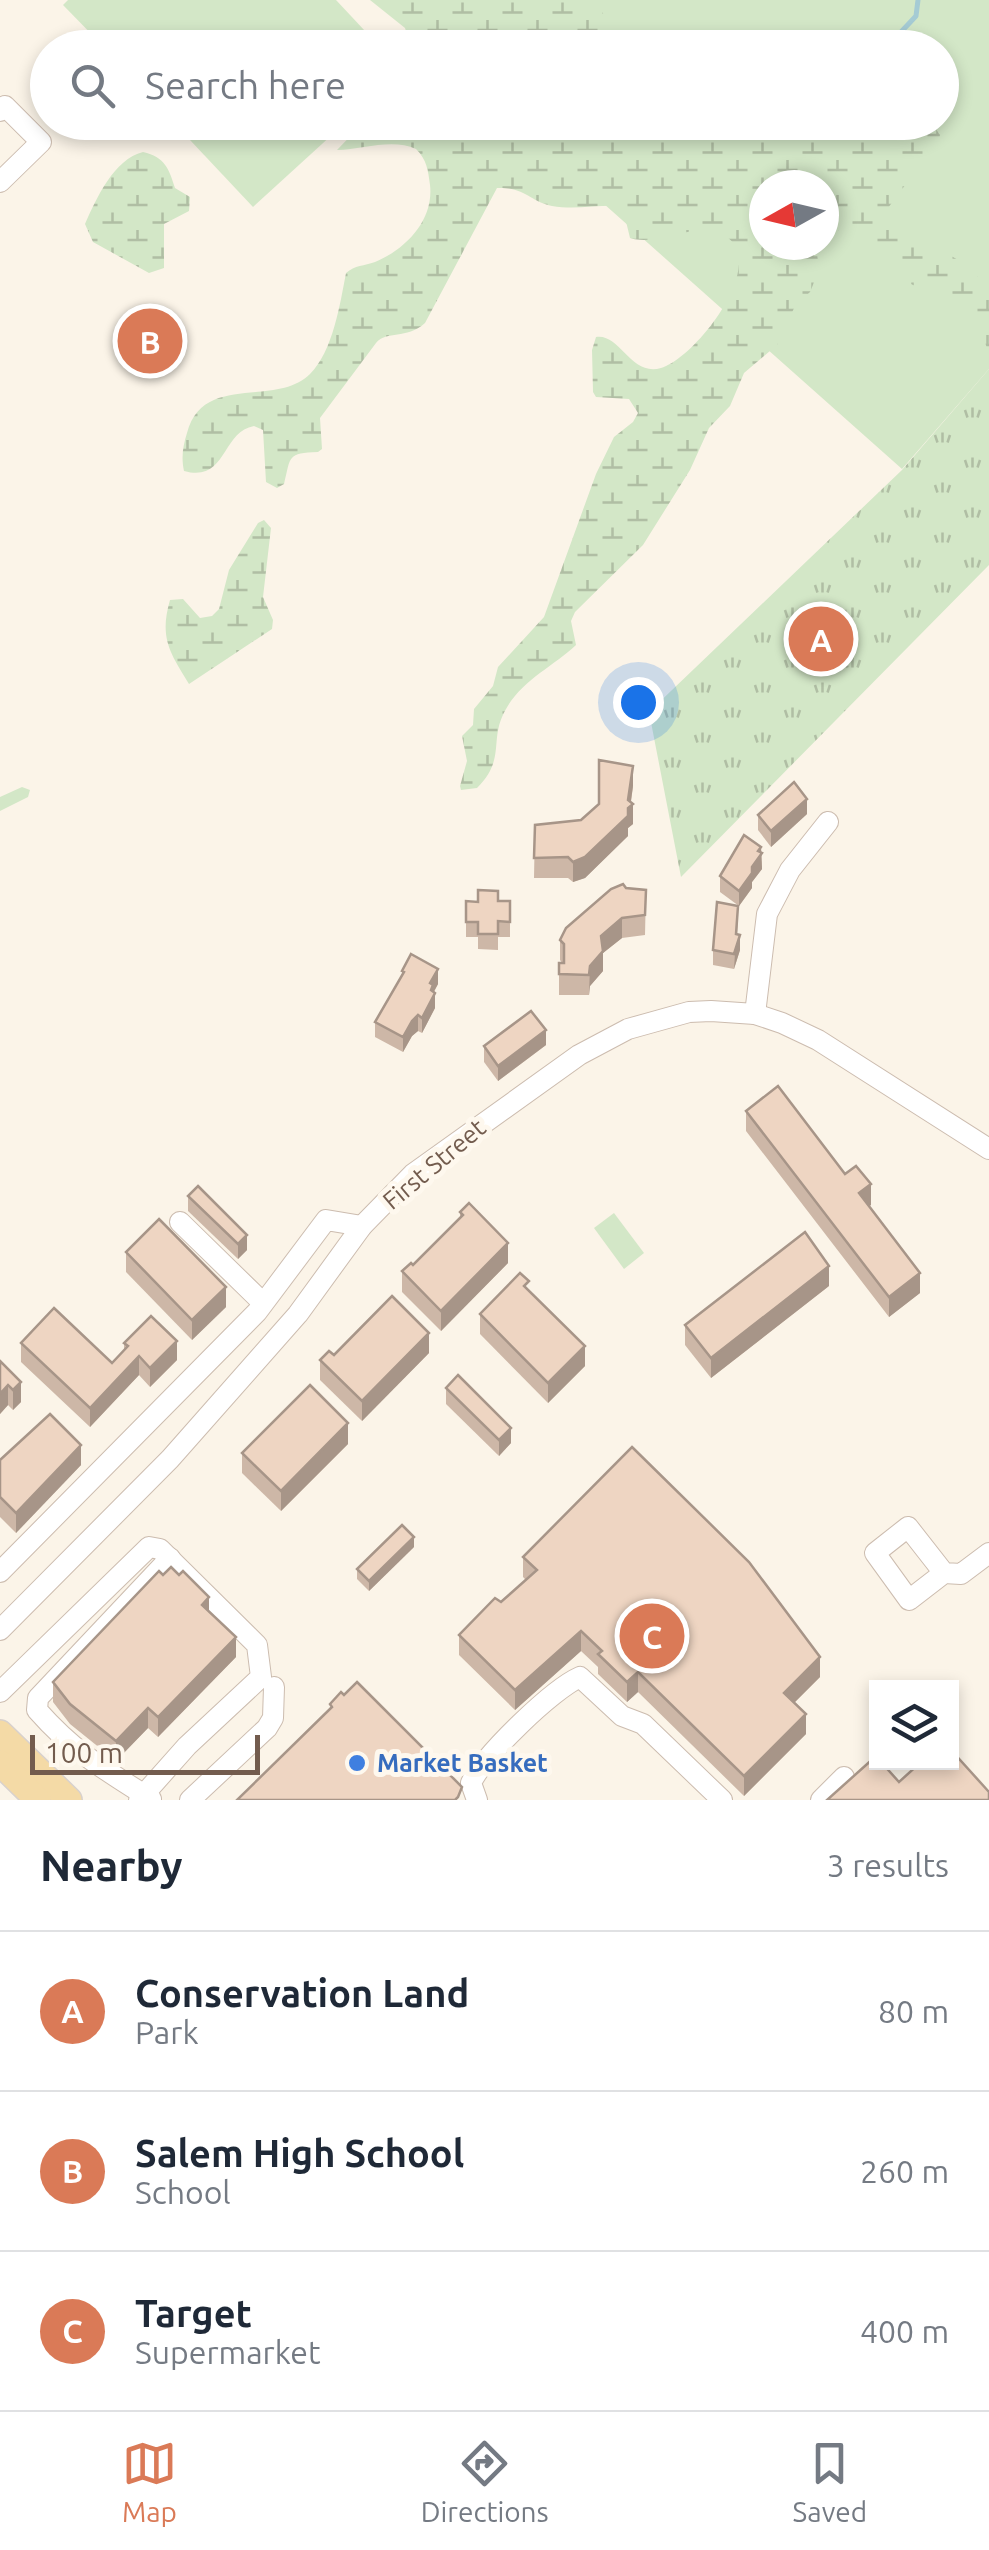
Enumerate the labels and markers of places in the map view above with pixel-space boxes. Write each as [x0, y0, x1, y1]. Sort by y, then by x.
pin: B [118, 304, 182, 378]
pin: A [788, 602, 854, 676]
pin: C [620, 1598, 684, 1674]
place label: Market Basket [377, 1749, 548, 1777]
marker: Market Basket [346, 1752, 368, 1774]

